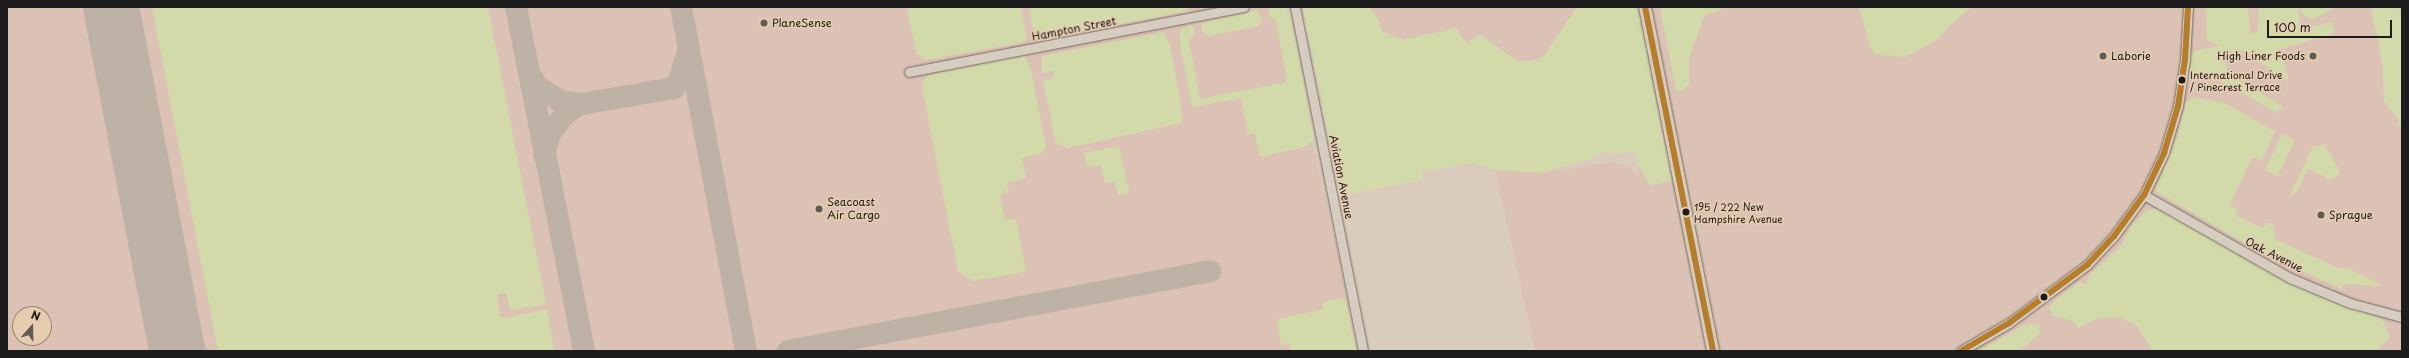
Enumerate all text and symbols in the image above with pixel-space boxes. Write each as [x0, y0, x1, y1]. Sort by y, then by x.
scale bar [2269, 12, 2394, 38]
street label: Hampton Street [1031, 14, 1117, 44]
place label: PlaneSense [772, 16, 832, 30]
marker: PlaneSense [759, 18, 769, 28]
text: 100 m [2274, 18, 2311, 36]
place label: Laborie [2111, 49, 2151, 63]
place label: High Liner Foods [2216, 49, 2305, 63]
marker: Laborie [2098, 51, 2108, 61]
marker: High Liner Foods [2308, 51, 2318, 61]
place label: International Drive / Pinecrest Terrace [2190, 68, 2282, 92]
marker: International Drive / Pinecrest Terrace [2177, 75, 2187, 85]
street label: Aviation Avenue [1326, 134, 1356, 220]
place label: Seacoast Air Cargo [827, 196, 880, 222]
place label: 195 / 222 New Hampshire Avenue [1694, 200, 1783, 224]
marker: Seacoast Air Cargo [814, 204, 824, 214]
marker: 195 / 222 New Hampshire Avenue [1681, 207, 1691, 217]
place label: Sprague [2329, 208, 2373, 222]
marker: Sprague [2316, 210, 2326, 220]
street label: Oak Avenue [2243, 235, 2305, 275]
unlabelled marker [2039, 292, 2049, 302]
north arrow [12, 306, 52, 346]
text: N [29, 306, 43, 325]

